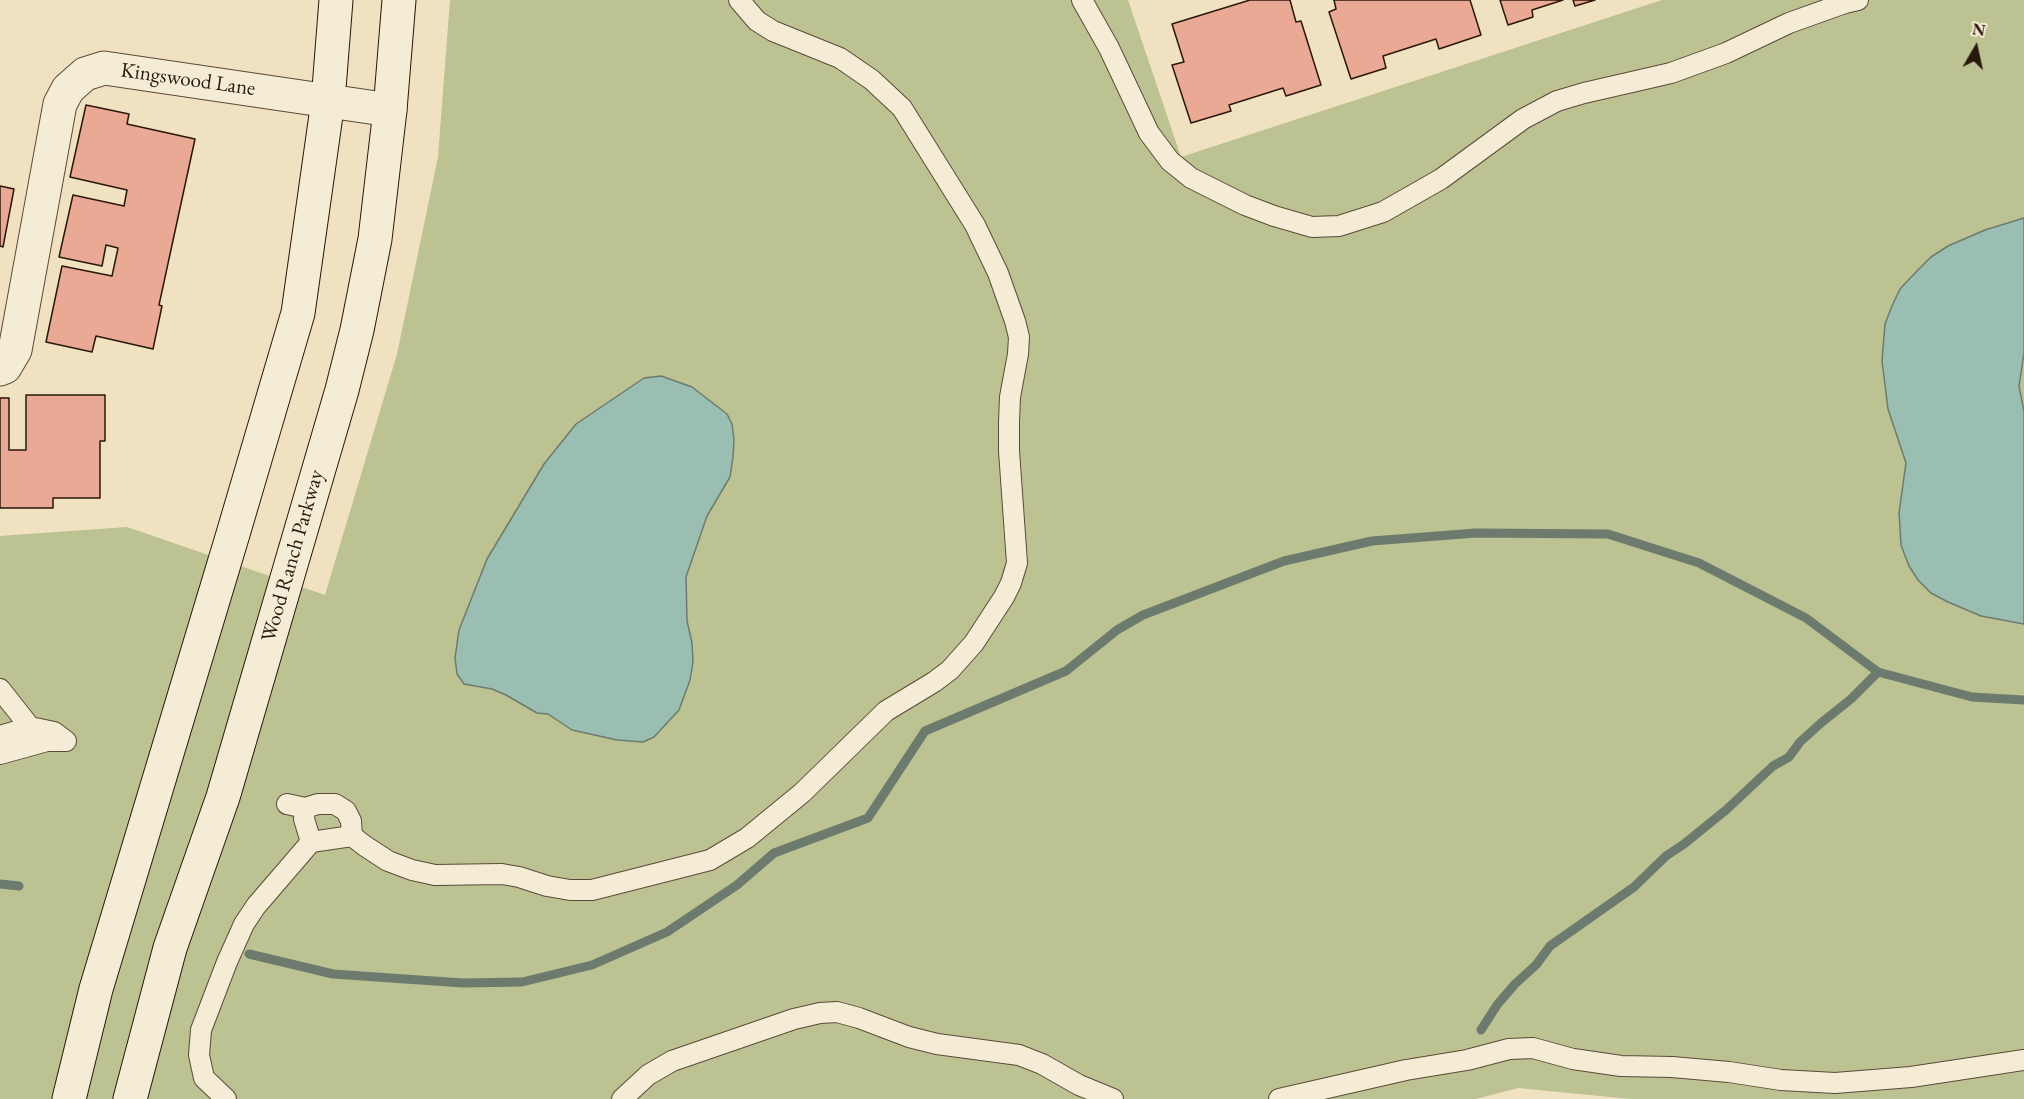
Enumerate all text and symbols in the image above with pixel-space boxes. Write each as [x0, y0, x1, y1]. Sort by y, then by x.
north arrow [1946, 18, 2006, 78]
text: N [1971, 18, 1987, 41]
street label: Kingswood Lane [119, 58, 257, 102]
street label: Wood Ranch Parkway [256, 467, 330, 645]

